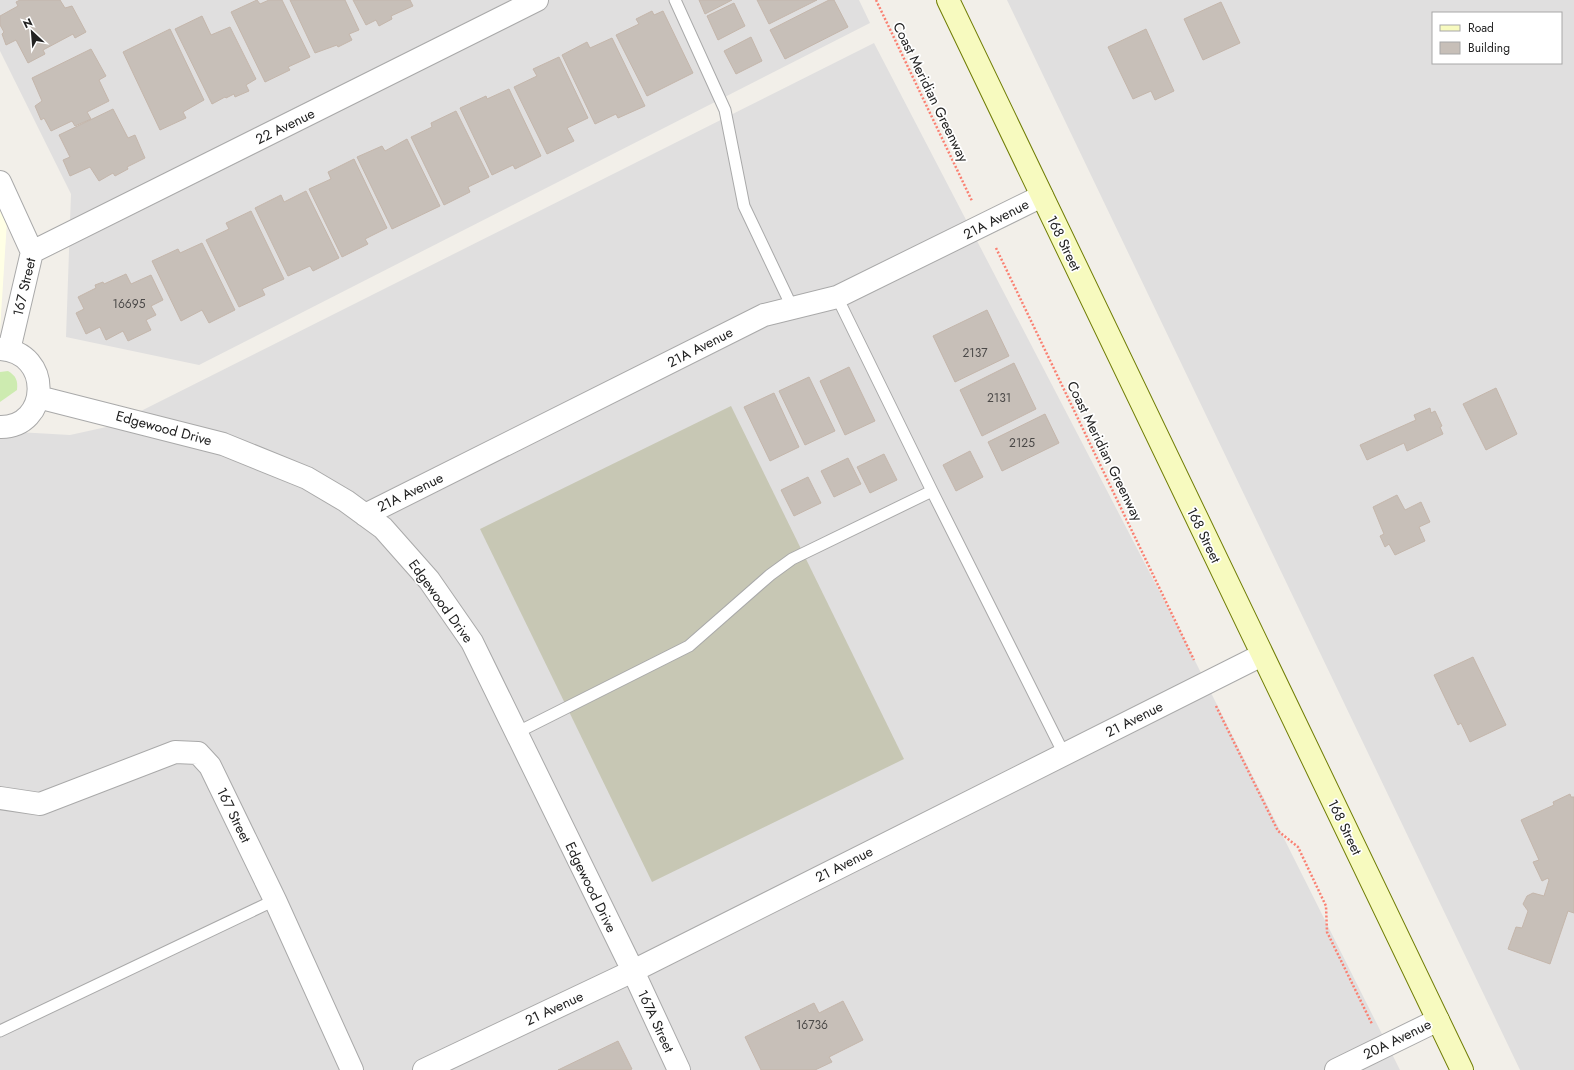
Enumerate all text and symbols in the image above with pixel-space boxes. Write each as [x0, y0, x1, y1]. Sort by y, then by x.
north arrow [12, 12, 52, 52]
legend [1432, 12, 1562, 64]
text: N [20, 14, 35, 32]
street label: Coast Meridian Greenway [888, 19, 974, 166]
text: Road [1468, 19, 1494, 37]
text: Building [1468, 39, 1510, 57]
street label: 22 Avenue [252, 103, 318, 149]
street label: 21A Avenue [960, 194, 1032, 244]
street label: 168 Street [1042, 212, 1086, 275]
street label: 167 Street [8, 255, 41, 318]
house number: 16695 [113, 295, 146, 313]
street label: 21A Avenue [664, 322, 736, 372]
house number: 2137 [963, 344, 988, 362]
street label: Coast Meridian Greenway [1062, 378, 1148, 525]
house number: 2131 [987, 389, 1011, 407]
street label: Edgewood Drive [114, 406, 214, 450]
house number: 2125 [1009, 434, 1035, 452]
street label: 21A Avenue [374, 467, 446, 517]
street label: 168 Street [1182, 504, 1226, 567]
street label: Edgewood Drive [404, 555, 478, 647]
street label: 21 Avenue [1102, 696, 1166, 742]
street label: 167 Street [212, 784, 256, 847]
street label: 168 Street [1323, 796, 1367, 859]
street label: Edgewood Drive [560, 838, 622, 936]
street label: 21 Avenue [812, 841, 876, 887]
street label: 21 Avenue [522, 986, 586, 1030]
street label: 167A Street [633, 986, 680, 1056]
street label: 20A Avenue [1360, 1014, 1434, 1064]
house number: 16736 [796, 1016, 828, 1034]

